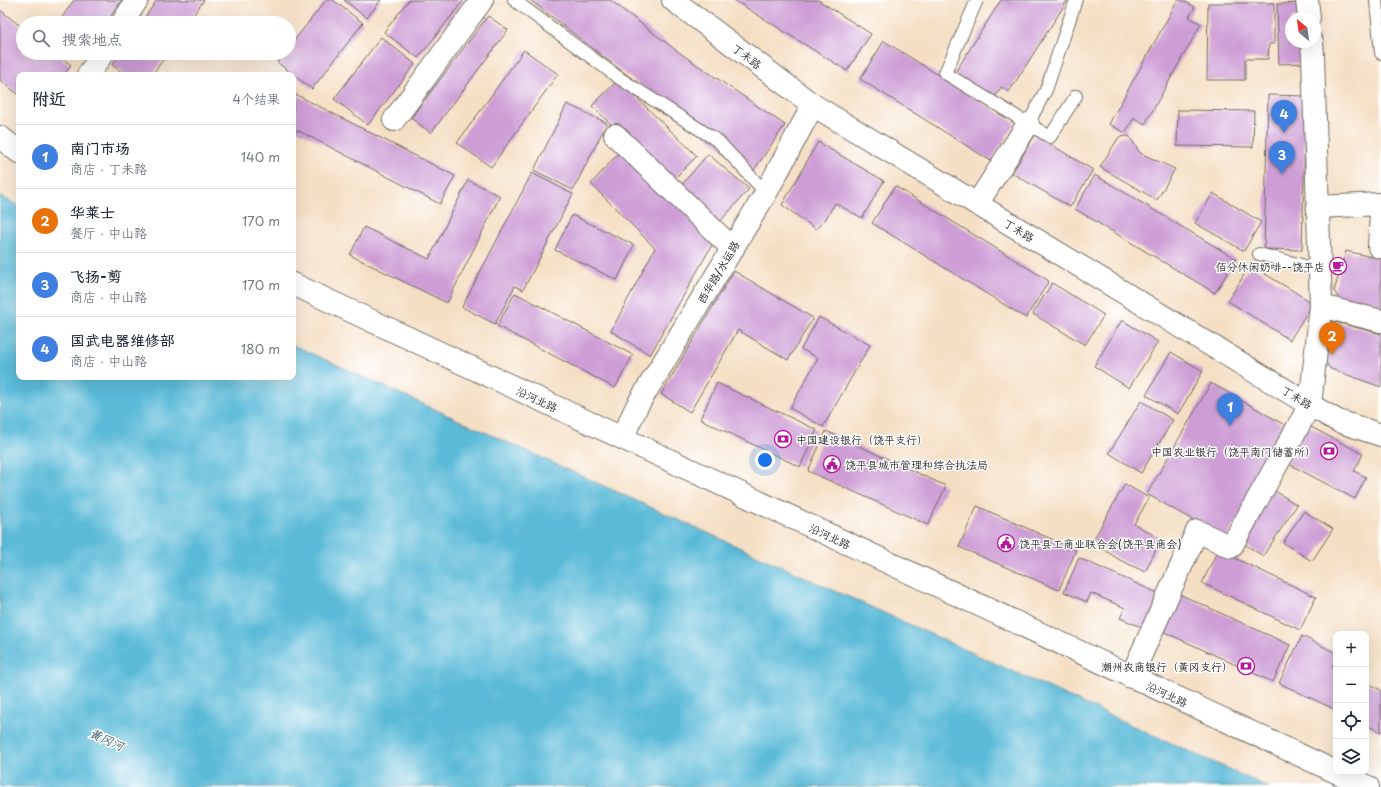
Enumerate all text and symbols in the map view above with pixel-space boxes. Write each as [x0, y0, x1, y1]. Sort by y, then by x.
north arrow [1285, 12, 1321, 48]
search box [16, 16, 296, 60]
icon: search [30, 27, 52, 49]
text: 搜索地点 [62, 27, 122, 50]
street label: 丁未路 [729, 39, 765, 73]
text: 附近 [32, 85, 66, 111]
text: 4个结果 [232, 89, 280, 108]
pin: 4 [1271, 100, 1297, 133]
text: 南门市场 [70, 136, 130, 159]
pin: 3 [1269, 141, 1295, 174]
text: 1 [42, 147, 48, 166]
text: 140 m [241, 147, 280, 166]
text: 商店 · 丁未路 [70, 159, 147, 178]
text: 华莱士 [70, 200, 115, 223]
text: 2 [40, 211, 50, 230]
text: 170 m [242, 211, 280, 230]
street label: 丁未路 [1000, 214, 1038, 246]
text: 餐厅 · 中山路 [70, 223, 147, 242]
street label: 西华路/水运路 [693, 237, 743, 307]
cafe icon: 佰分休闲奶啡--饶平店 [1328, 256, 1348, 276]
place label: 佰分休闲奶啡--饶平店 [1215, 258, 1325, 275]
text: 飞扬-剪 [70, 264, 122, 287]
text: 3 [41, 275, 49, 294]
text: 170 m [242, 275, 280, 294]
text: 商店 · 中山路 [70, 287, 147, 306]
pin: 2 [1319, 322, 1345, 355]
text: 国武电器维修部 [70, 328, 175, 351]
text: 4 [41, 339, 49, 358]
text: 180 m [241, 339, 280, 358]
text: 商店 · 中山路 [70, 351, 147, 370]
street label: 丁未路 [1278, 381, 1316, 413]
street label: 沿河北路 [513, 382, 561, 416]
pin: 1 [1217, 393, 1243, 426]
bank icon: 中国建设银行（饶平支行） [773, 429, 793, 449]
place label: 中国建设银行（饶平支行） [796, 431, 928, 448]
bank icon: 中国农业银行（饶平南门储蓄所） [1319, 441, 1339, 461]
place label: 中国农业银行（饶平南门储蓄所） [1151, 443, 1316, 460]
your location [755, 450, 775, 470]
public building icon: 饶平县城市管理和综合执法局 [822, 454, 842, 474]
place label: 饶平县城市管理和综合执法局 [845, 456, 988, 473]
street label: 沿河北路 [806, 519, 854, 553]
public building icon: 饶平县工商业联合会(饶平县商会) [996, 533, 1016, 553]
place label: 饶平县工商业联合会(饶平县商会) [1019, 535, 1182, 552]
map controls [1333, 631, 1369, 775]
button: + [1333, 631, 1369, 667]
bank icon: 潮州农商银行（黄冈支行） [1236, 656, 1256, 676]
place label: 潮州农商银行（黄冈支行） [1101, 658, 1233, 675]
button: − [1333, 667, 1369, 703]
street label: 沿河北路 [1143, 677, 1191, 711]
button: locate [1333, 703, 1369, 739]
water label: 黄冈河 [87, 723, 129, 755]
button: layers [1333, 739, 1369, 775]

